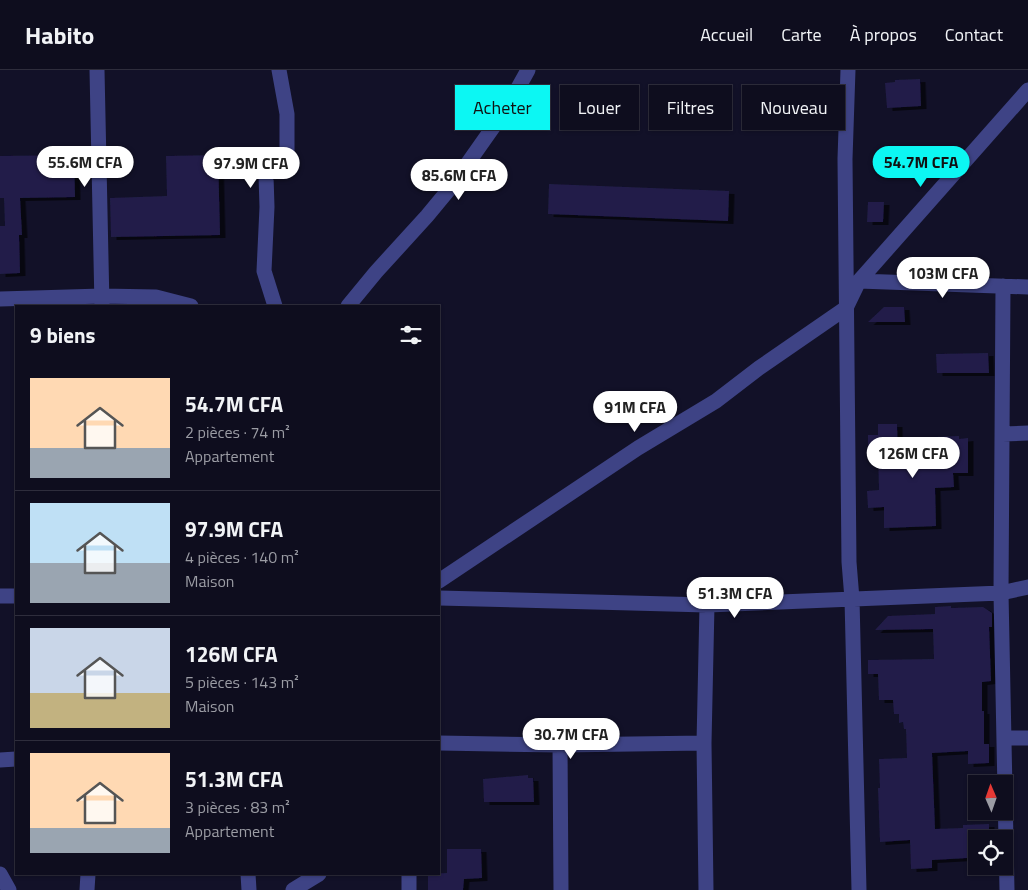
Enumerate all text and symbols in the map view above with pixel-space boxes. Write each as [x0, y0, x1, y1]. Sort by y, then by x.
text: Habito [25, 17, 94, 53]
text: Accueil [700, 21, 753, 48]
text: Carte [781, 21, 822, 48]
text: À propos [850, 21, 917, 48]
text: Contact [945, 21, 1003, 48]
chip: Acheter [455, 85, 550, 130]
chip: Louer [560, 85, 639, 130]
chip: Filtres [649, 85, 732, 130]
chip: Nouveau [742, 85, 845, 130]
pin: 55.6M CFA [28, 146, 142, 188]
pin: 97.9M CFA [194, 146, 308, 189]
pin: 54.7M CFA [864, 146, 978, 188]
text: 55.6M CFA [48, 150, 122, 174]
text: 54.7M CFA [884, 150, 958, 174]
text: 97.9M CFA [214, 151, 288, 175]
pin: 85.6M CFA [402, 158, 516, 201]
text: 85.6M CFA [422, 163, 496, 187]
pin: 103M CFA [891, 256, 995, 299]
text: 103M CFA [908, 261, 978, 285]
text: 9 biens [30, 319, 95, 351]
icon: filters [397, 321, 425, 349]
text: 54.7M CFA [185, 388, 283, 420]
pin: 91M CFA [589, 390, 681, 433]
text: 91M CFA [604, 395, 666, 419]
icon: home [70, 398, 130, 458]
text: 2 pièces · 74 m² [185, 420, 290, 444]
pin: 126M CFA [861, 436, 965, 479]
text: 126M CFA [878, 441, 948, 465]
text: Appartement [185, 444, 274, 468]
text: 97.9M CFA [185, 513, 283, 545]
icon: home [70, 523, 130, 583]
text: 4 pièces · 140 m² [185, 545, 299, 569]
text: Maison [185, 569, 234, 593]
pin: 51.3M CFA [678, 576, 792, 619]
text: 51.3M CFA [698, 581, 772, 605]
text: 126M CFA [185, 638, 278, 670]
icon: home [70, 648, 130, 708]
text: 5 pièces · 143 m² [185, 670, 299, 694]
text: Maison [185, 694, 234, 718]
pin: 30.7M CFA [514, 718, 628, 760]
text: 30.7M CFA [534, 722, 608, 746]
text: 51.3M CFA [185, 763, 283, 795]
icon: home [70, 773, 130, 833]
north arrow [968, 775, 1012, 820]
map controls [968, 775, 1013, 875]
text: 3 pièces · 83 m² [185, 795, 290, 819]
text: Appartement [185, 819, 274, 843]
button: locate [968, 830, 1013, 875]

